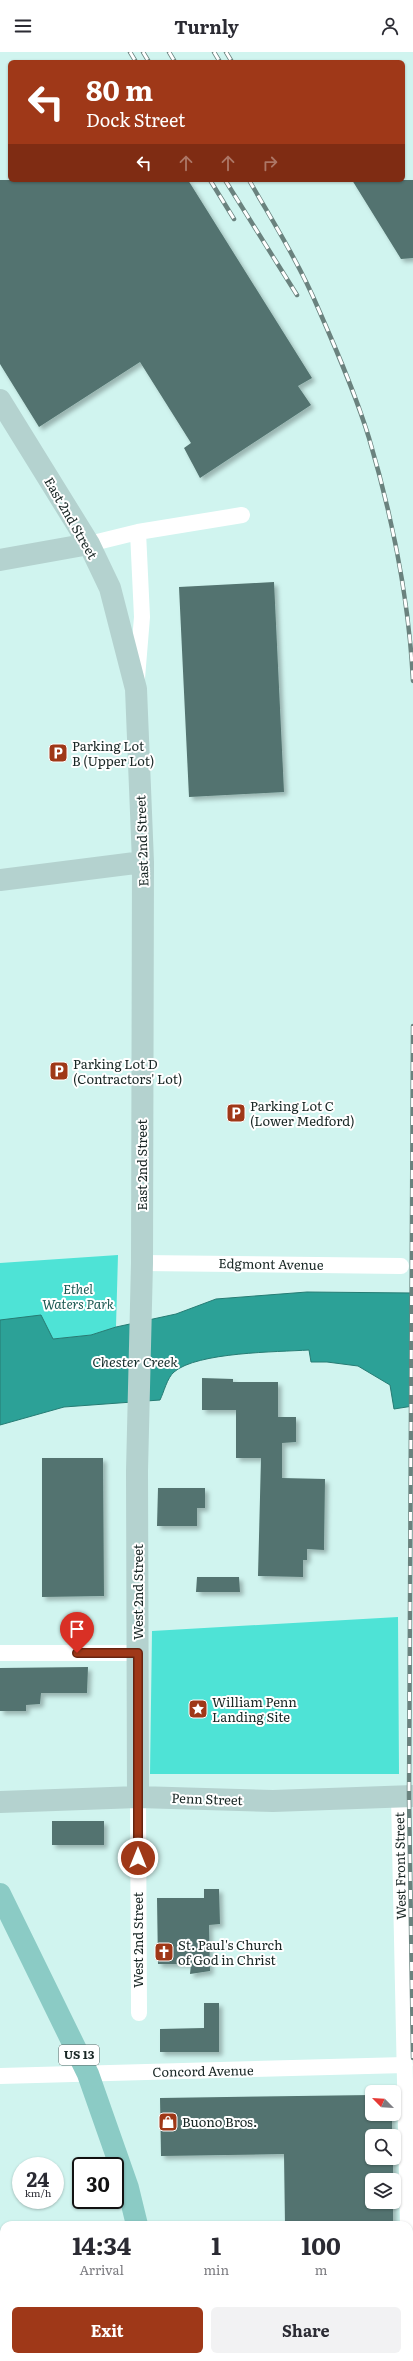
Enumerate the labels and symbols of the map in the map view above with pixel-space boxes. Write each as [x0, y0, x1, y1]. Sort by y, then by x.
street label: East 2nd Street [40, 473, 103, 563]
place label: Parking Lot B (Upper Lot) [72, 736, 154, 770]
parking icon: Parking Lot B (Upper Lot) [47, 742, 69, 764]
street label: East 2nd Street [130, 794, 153, 887]
place label: Parking Lot D (Contractors' Lot) [73, 1054, 182, 1088]
parking icon: Parking Lot D (Contractors' Lot) [48, 1060, 70, 1082]
place label: Parking Lot C (Lower Medford) [250, 1096, 355, 1130]
parking icon: Parking Lot C (Lower Medford) [225, 1102, 247, 1124]
street label: East 2nd Street [132, 1118, 151, 1211]
street label: Edgmont Avenue [218, 1253, 324, 1274]
park label: Ethel Waters Park [42, 1279, 115, 1313]
water label: Chester Creek [92, 1351, 178, 1371]
street label: West 2nd Street [128, 1543, 147, 1640]
pin [60, 1612, 94, 1653]
place label: William Penn Landing Site [212, 1692, 297, 1726]
place icon: William Penn Landing Site [187, 1698, 209, 1720]
street label: Penn Street [171, 1788, 244, 1809]
street label: West Front Street [389, 1811, 410, 1920]
position arrow [117, 1837, 159, 1879]
street label: West 2nd Street [128, 1891, 147, 1988]
place label: St. Paul's Church of God in Christ [178, 1935, 283, 1969]
church icon: St. Paul's Church of God in Christ [153, 1941, 175, 1963]
road number: US 13 [59, 2045, 99, 2065]
street label: Concord Avenue [152, 2060, 254, 2081]
north arrow [365, 2085, 401, 2121]
shop icon: Buono Bros. [157, 2111, 179, 2133]
place label: Buono Bros. [182, 2112, 257, 2131]
speed limit sign: 30 [72, 2157, 124, 2209]

